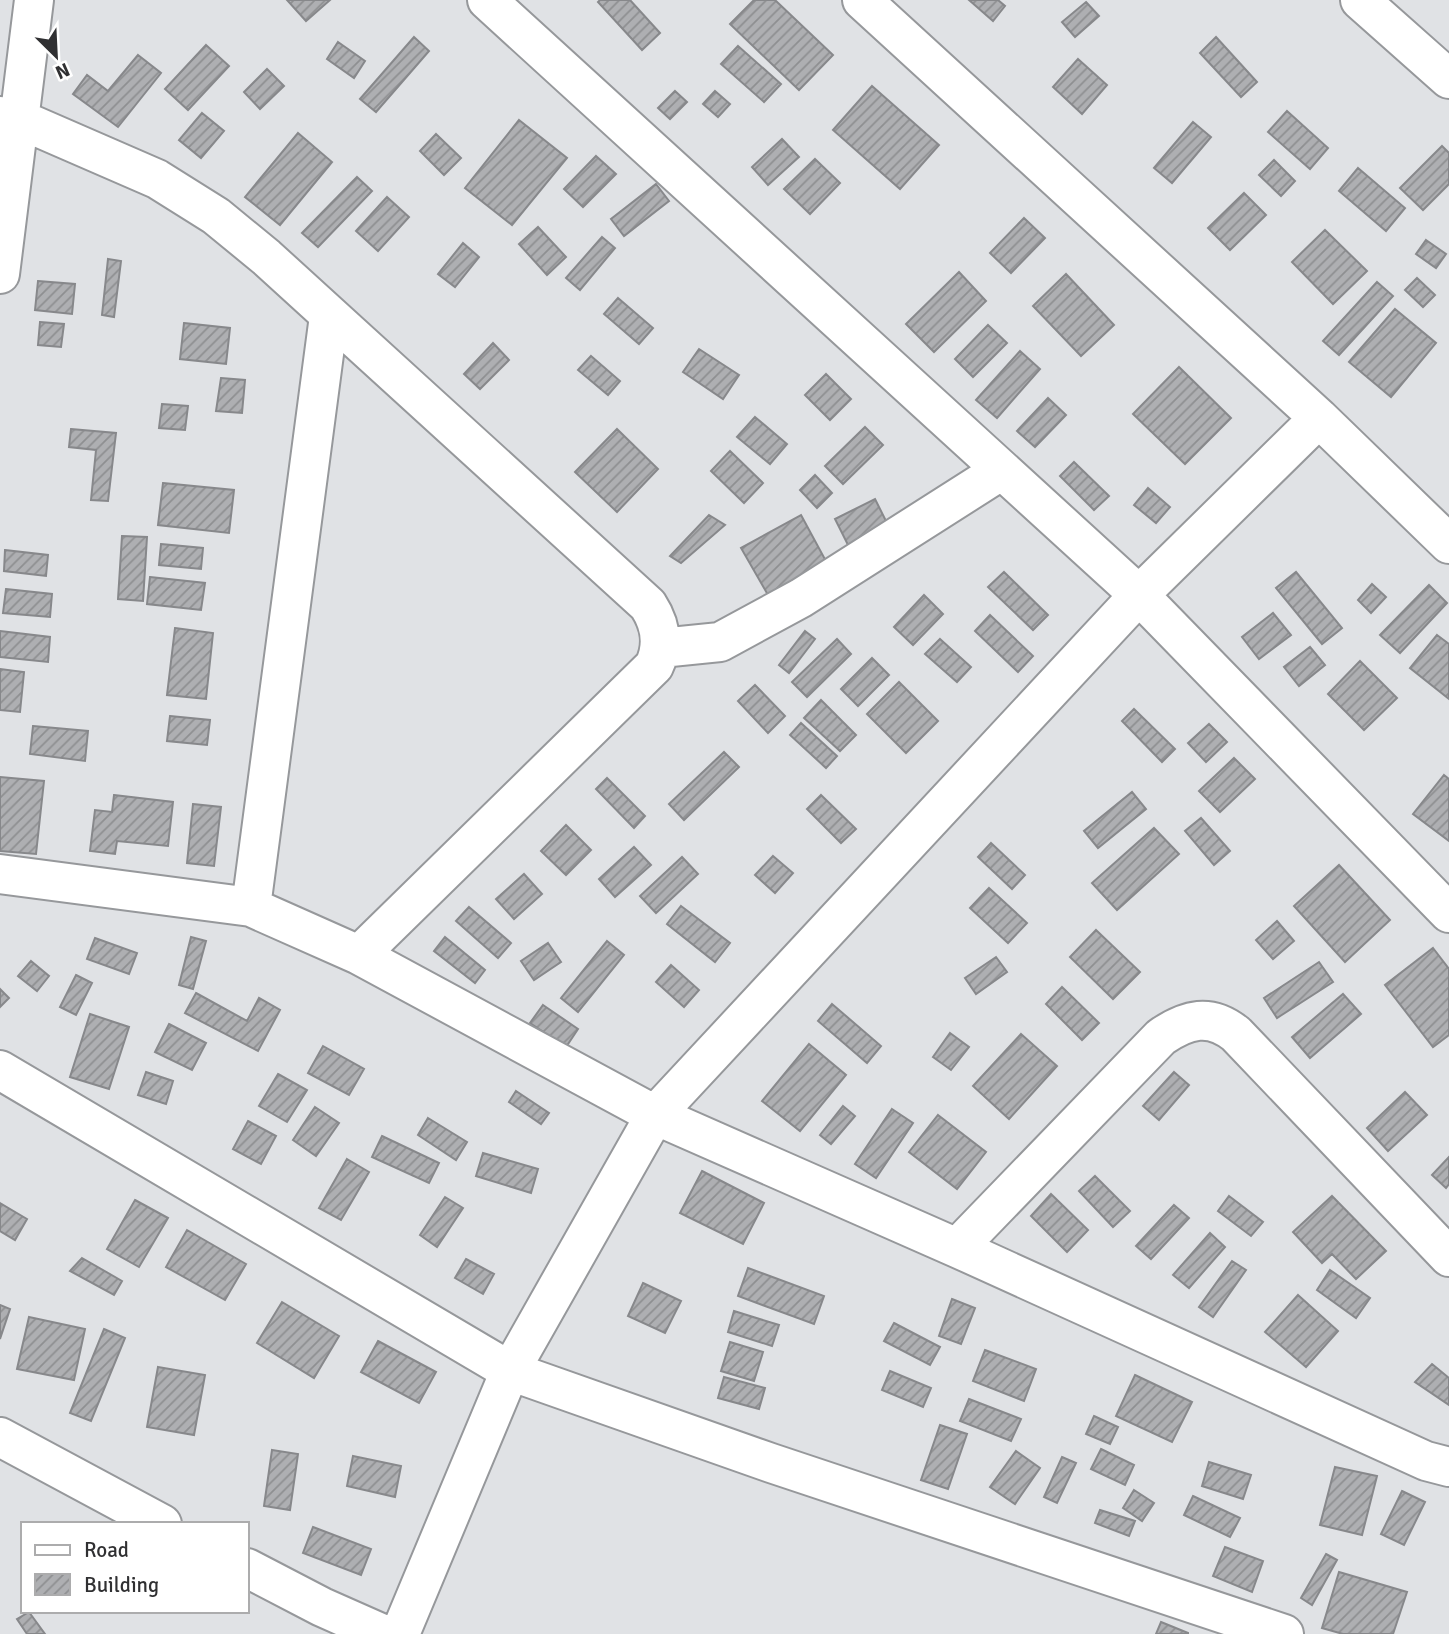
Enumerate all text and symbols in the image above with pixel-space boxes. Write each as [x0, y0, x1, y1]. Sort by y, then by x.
north arrow [21, 21, 91, 91]
text: N [52, 57, 73, 84]
legend [21, 1522, 248, 1613]
text: Road [84, 1537, 129, 1563]
text: Building [84, 1572, 159, 1598]

